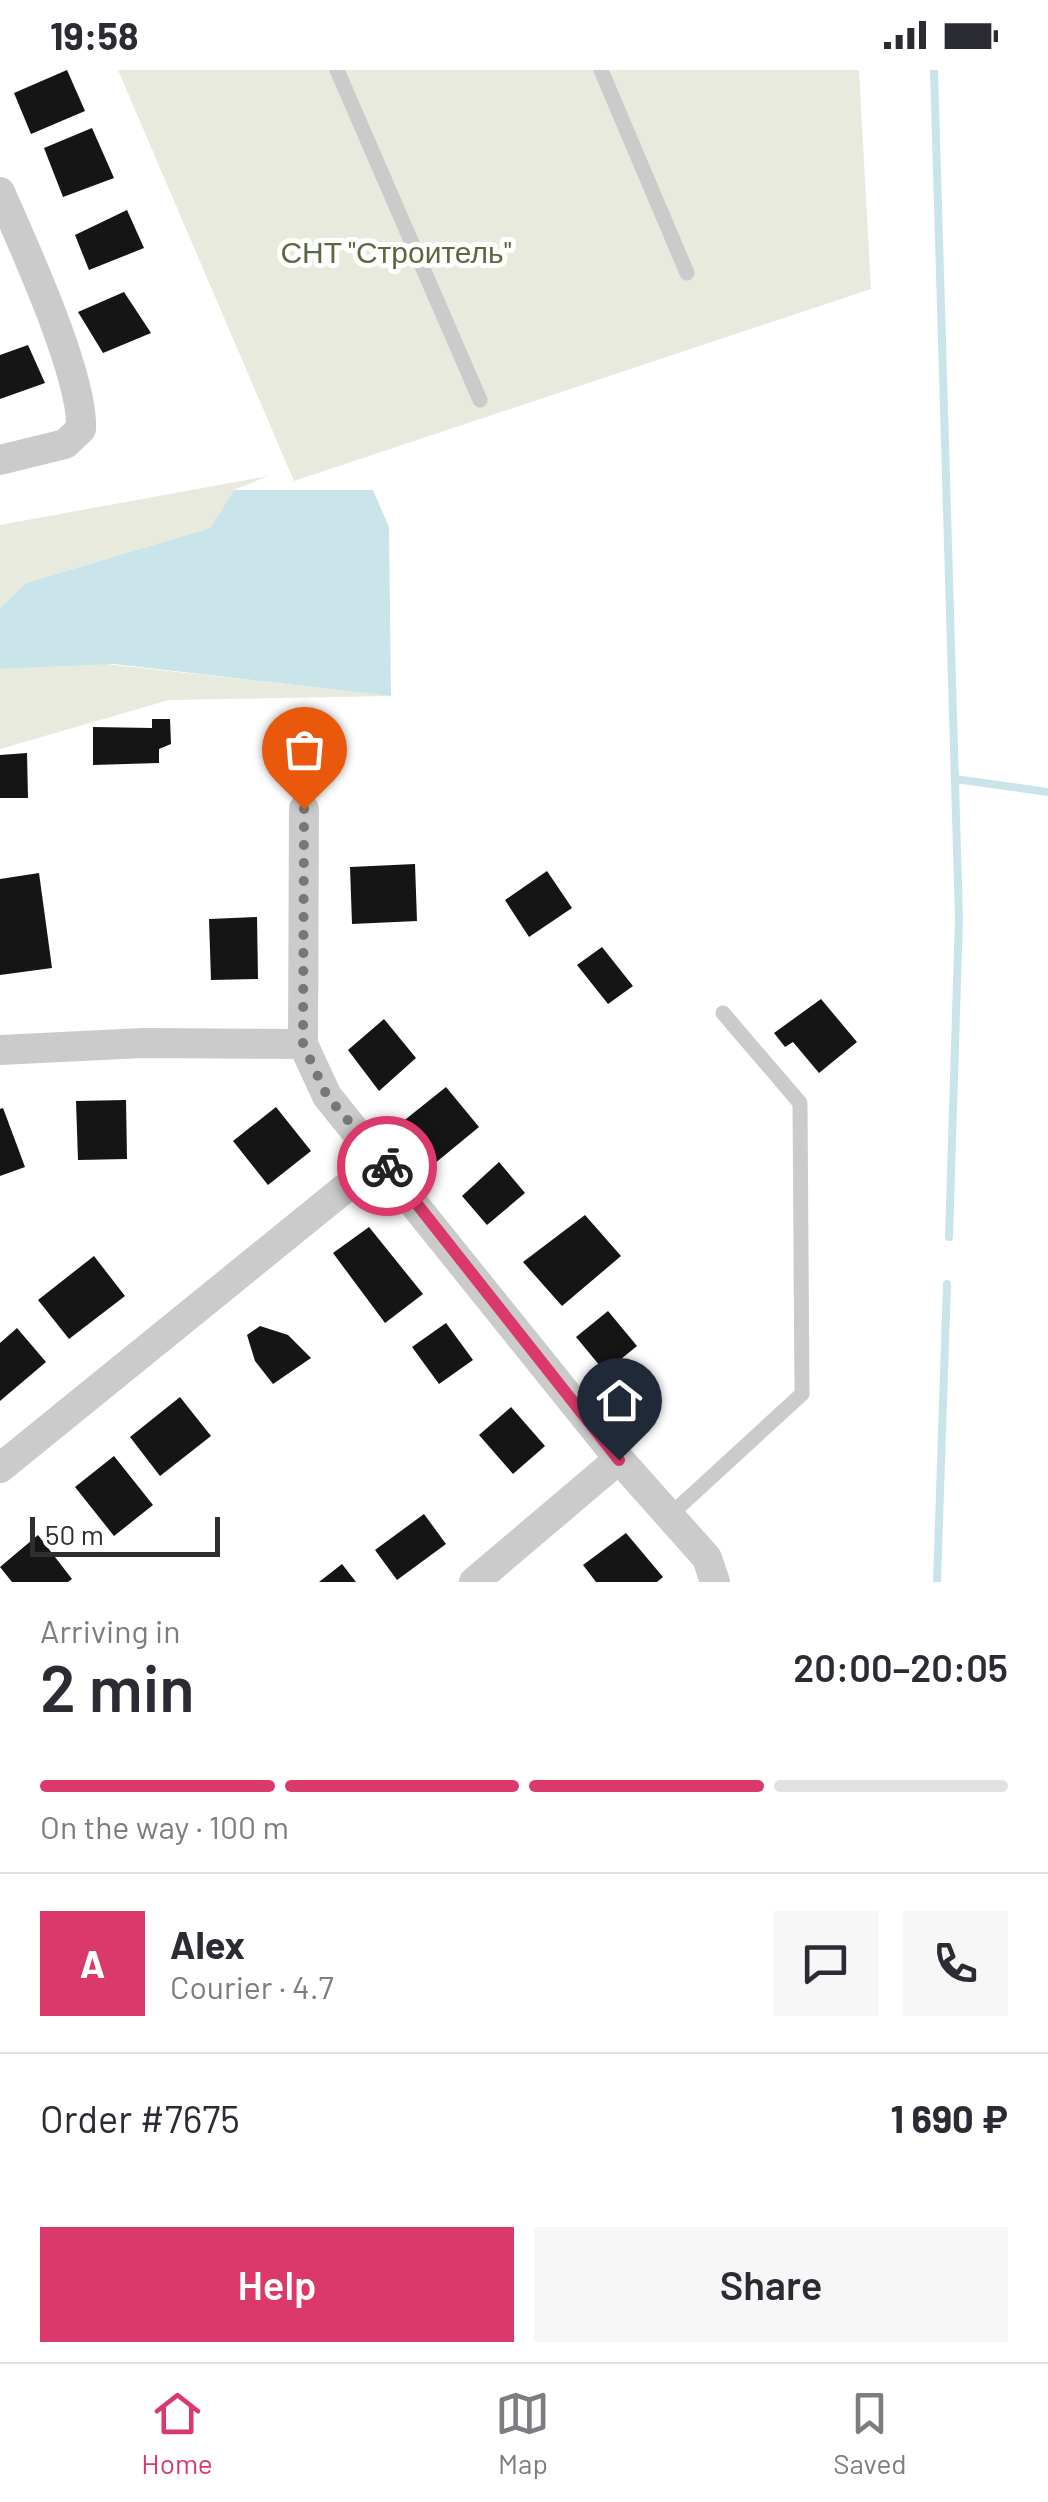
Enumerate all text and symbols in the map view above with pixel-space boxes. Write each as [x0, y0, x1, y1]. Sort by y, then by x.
text: 19:58 [50, 12, 139, 58]
park label: СНТ "Строитель" [280, 233, 512, 269]
pin [262, 707, 347, 810]
icon: bag [277, 722, 332, 777]
courier [337, 1116, 437, 1216]
icon: bike [360, 1139, 415, 1194]
pin [577, 1358, 662, 1461]
icon: home [592, 1373, 647, 1428]
scale bar [30, 1512, 220, 1556]
text: 50 m [45, 1517, 104, 1551]
text: Arriving in [40, 1611, 180, 1649]
text: 20:00–20:05 [793, 1644, 1008, 1690]
text: 2 min [40, 1647, 195, 1725]
text: On the way · 100 m [40, 1807, 289, 1845]
button: chat [773, 1911, 878, 2016]
button: phone [903, 1911, 1008, 2016]
text: Alex [170, 1921, 245, 1967]
text: A [80, 1940, 105, 1986]
text: Courier · 4.7 [170, 1967, 334, 2005]
text: Order #7675 [40, 2095, 240, 2141]
text: 1 690 ₽ [890, 2095, 1008, 2141]
button: Help [40, 2227, 514, 2342]
button: Share [534, 2227, 1008, 2342]
tab: Home [141, 2386, 213, 2480]
tab: Map [495, 2386, 550, 2480]
tab: Saved [833, 2386, 907, 2480]

